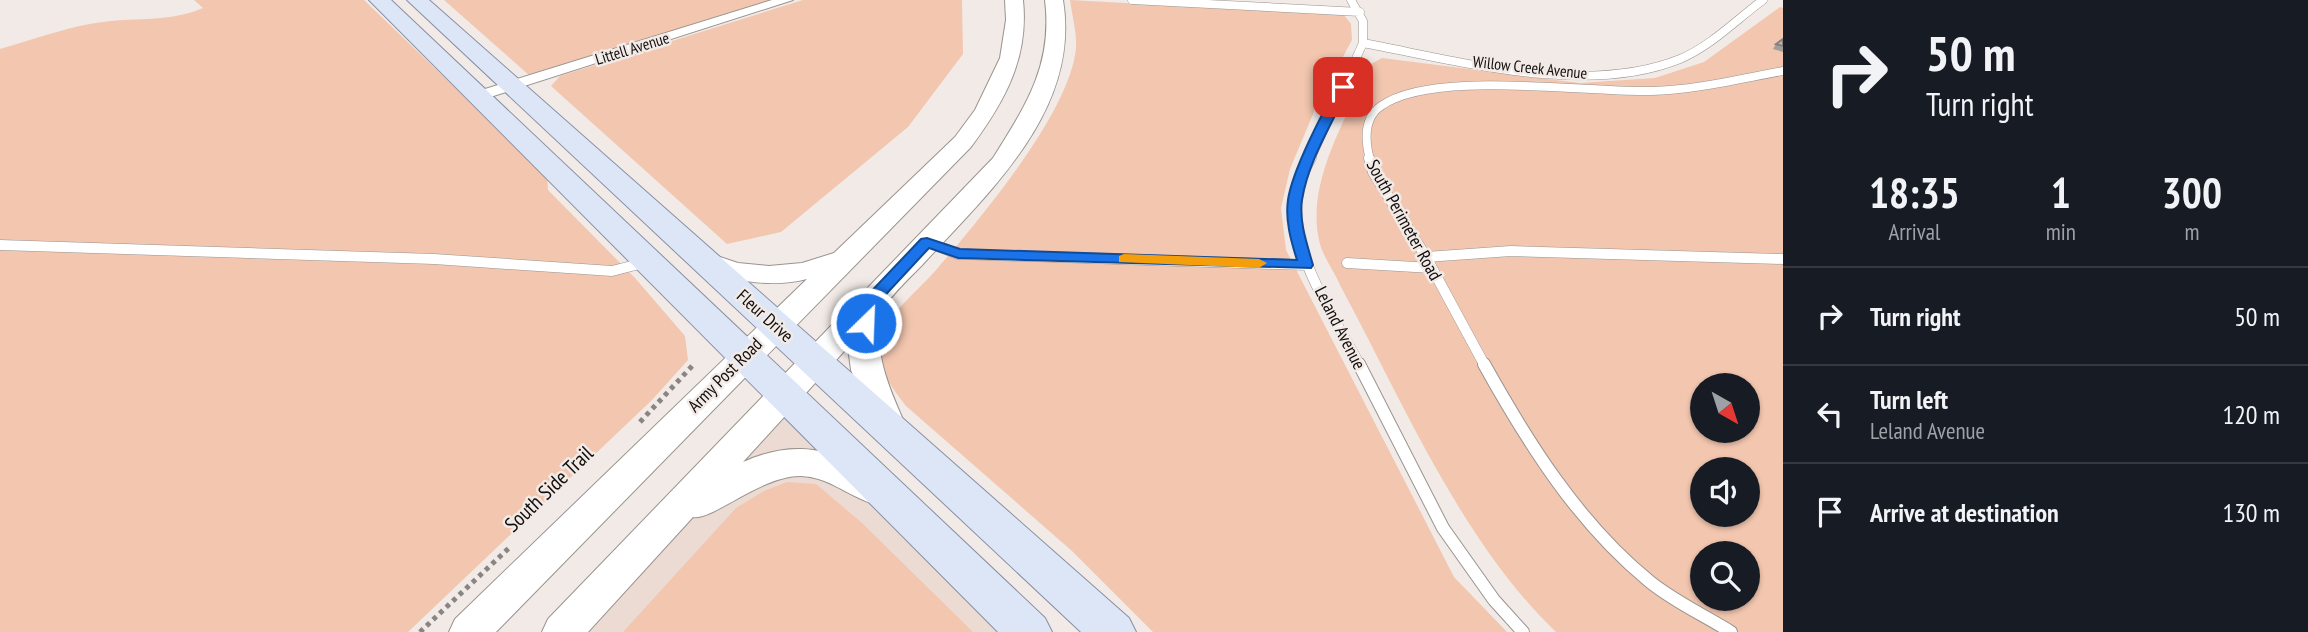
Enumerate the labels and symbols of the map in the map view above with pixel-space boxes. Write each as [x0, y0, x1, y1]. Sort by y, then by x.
street label: Littell Avenue [593, 27, 671, 69]
street label: Willow Creek Avenue [1472, 51, 1588, 83]
pin [1313, 57, 1373, 117]
street label: South Perimeter Road [1362, 155, 1447, 284]
street label: Leland Avenue [1310, 282, 1371, 373]
street label: Fleur Drive [732, 284, 798, 347]
position arrow [829, 286, 903, 360]
street label: Army Post Road [683, 333, 767, 417]
north arrow [1690, 373, 1760, 443]
street label: South Side Trail [499, 440, 599, 538]

